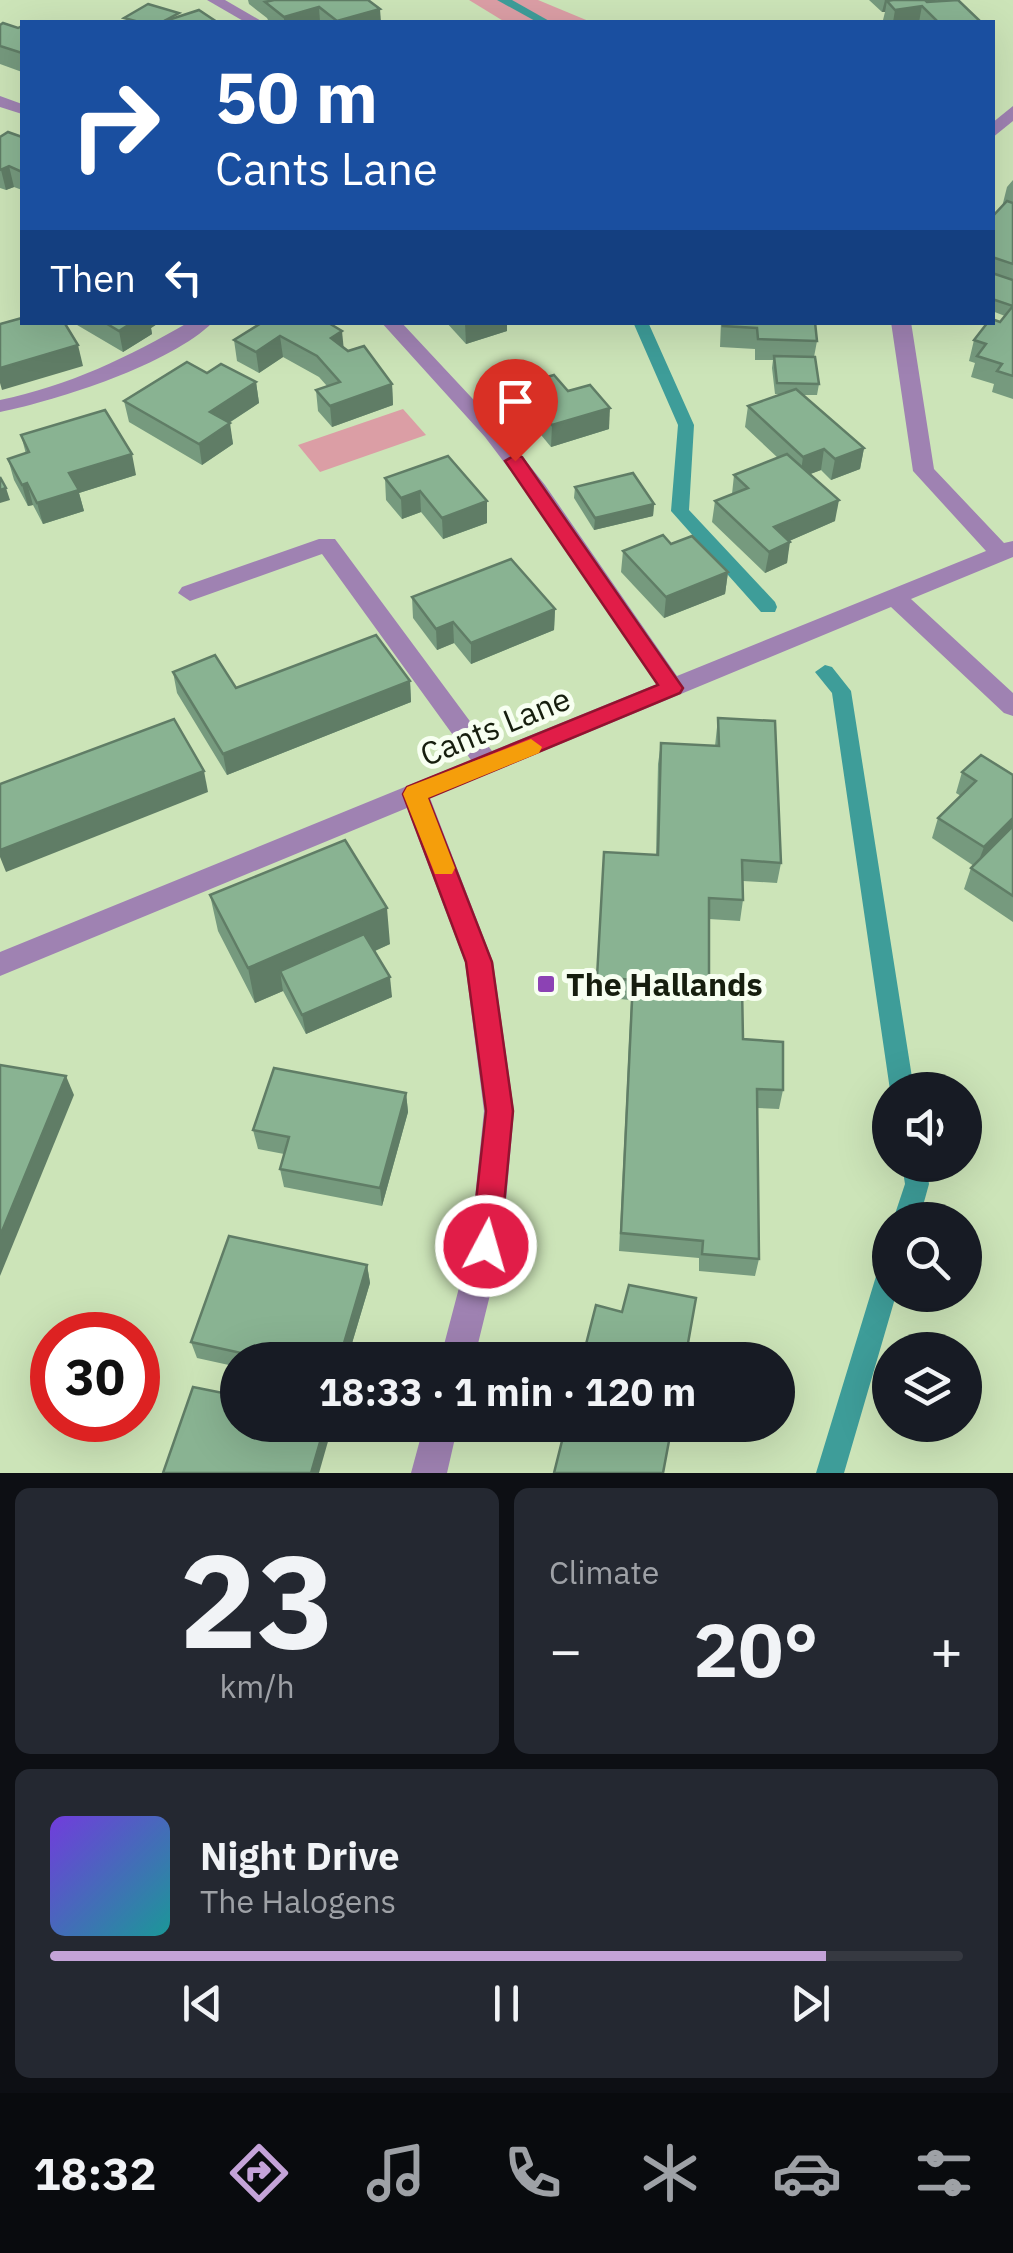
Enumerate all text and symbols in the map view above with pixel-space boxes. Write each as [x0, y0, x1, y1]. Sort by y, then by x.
text: 50 m [215, 51, 378, 142]
icon: right [50, 60, 180, 190]
text: Cants Lane [215, 139, 438, 197]
icon: left [156, 250, 211, 305]
text: Then [50, 253, 136, 302]
pin [473, 359, 558, 462]
icon: arrive [488, 374, 543, 429]
street label: Cants Lane [414, 677, 576, 775]
place label: The Hallands [566, 963, 763, 1005]
marker: The Hallands [535, 973, 557, 995]
map controls [872, 1072, 982, 1442]
button: sound [872, 1072, 982, 1182]
position arrow [434, 1194, 538, 1298]
button: search [872, 1202, 982, 1312]
speed limit sign: 30 [30, 1312, 160, 1442]
button: layers [872, 1332, 982, 1442]
text: 18:33 · 1 min · 120 m [319, 1367, 696, 1416]
text: 23 [179, 1515, 335, 1684]
text: Climate [549, 1551, 659, 1593]
text: 20° [693, 1600, 819, 1698]
text: − [549, 1614, 582, 1685]
text: + [930, 1614, 963, 1685]
text: km/h [219, 1665, 295, 1707]
text: Night Drive [200, 1831, 400, 1880]
text: The Halogens [200, 1880, 396, 1922]
icon: previous [175, 1976, 230, 2031]
icon: pause [479, 1976, 534, 2031]
icon: next [783, 1976, 838, 2031]
icon: directions [224, 2138, 294, 2208]
icon: music [361, 2138, 431, 2208]
icon: phone [498, 2138, 568, 2208]
icon: climate [635, 2138, 705, 2208]
icon: car [772, 2138, 842, 2208]
icon: filters [909, 2138, 979, 2208]
text: 18:32 [34, 2144, 156, 2202]

